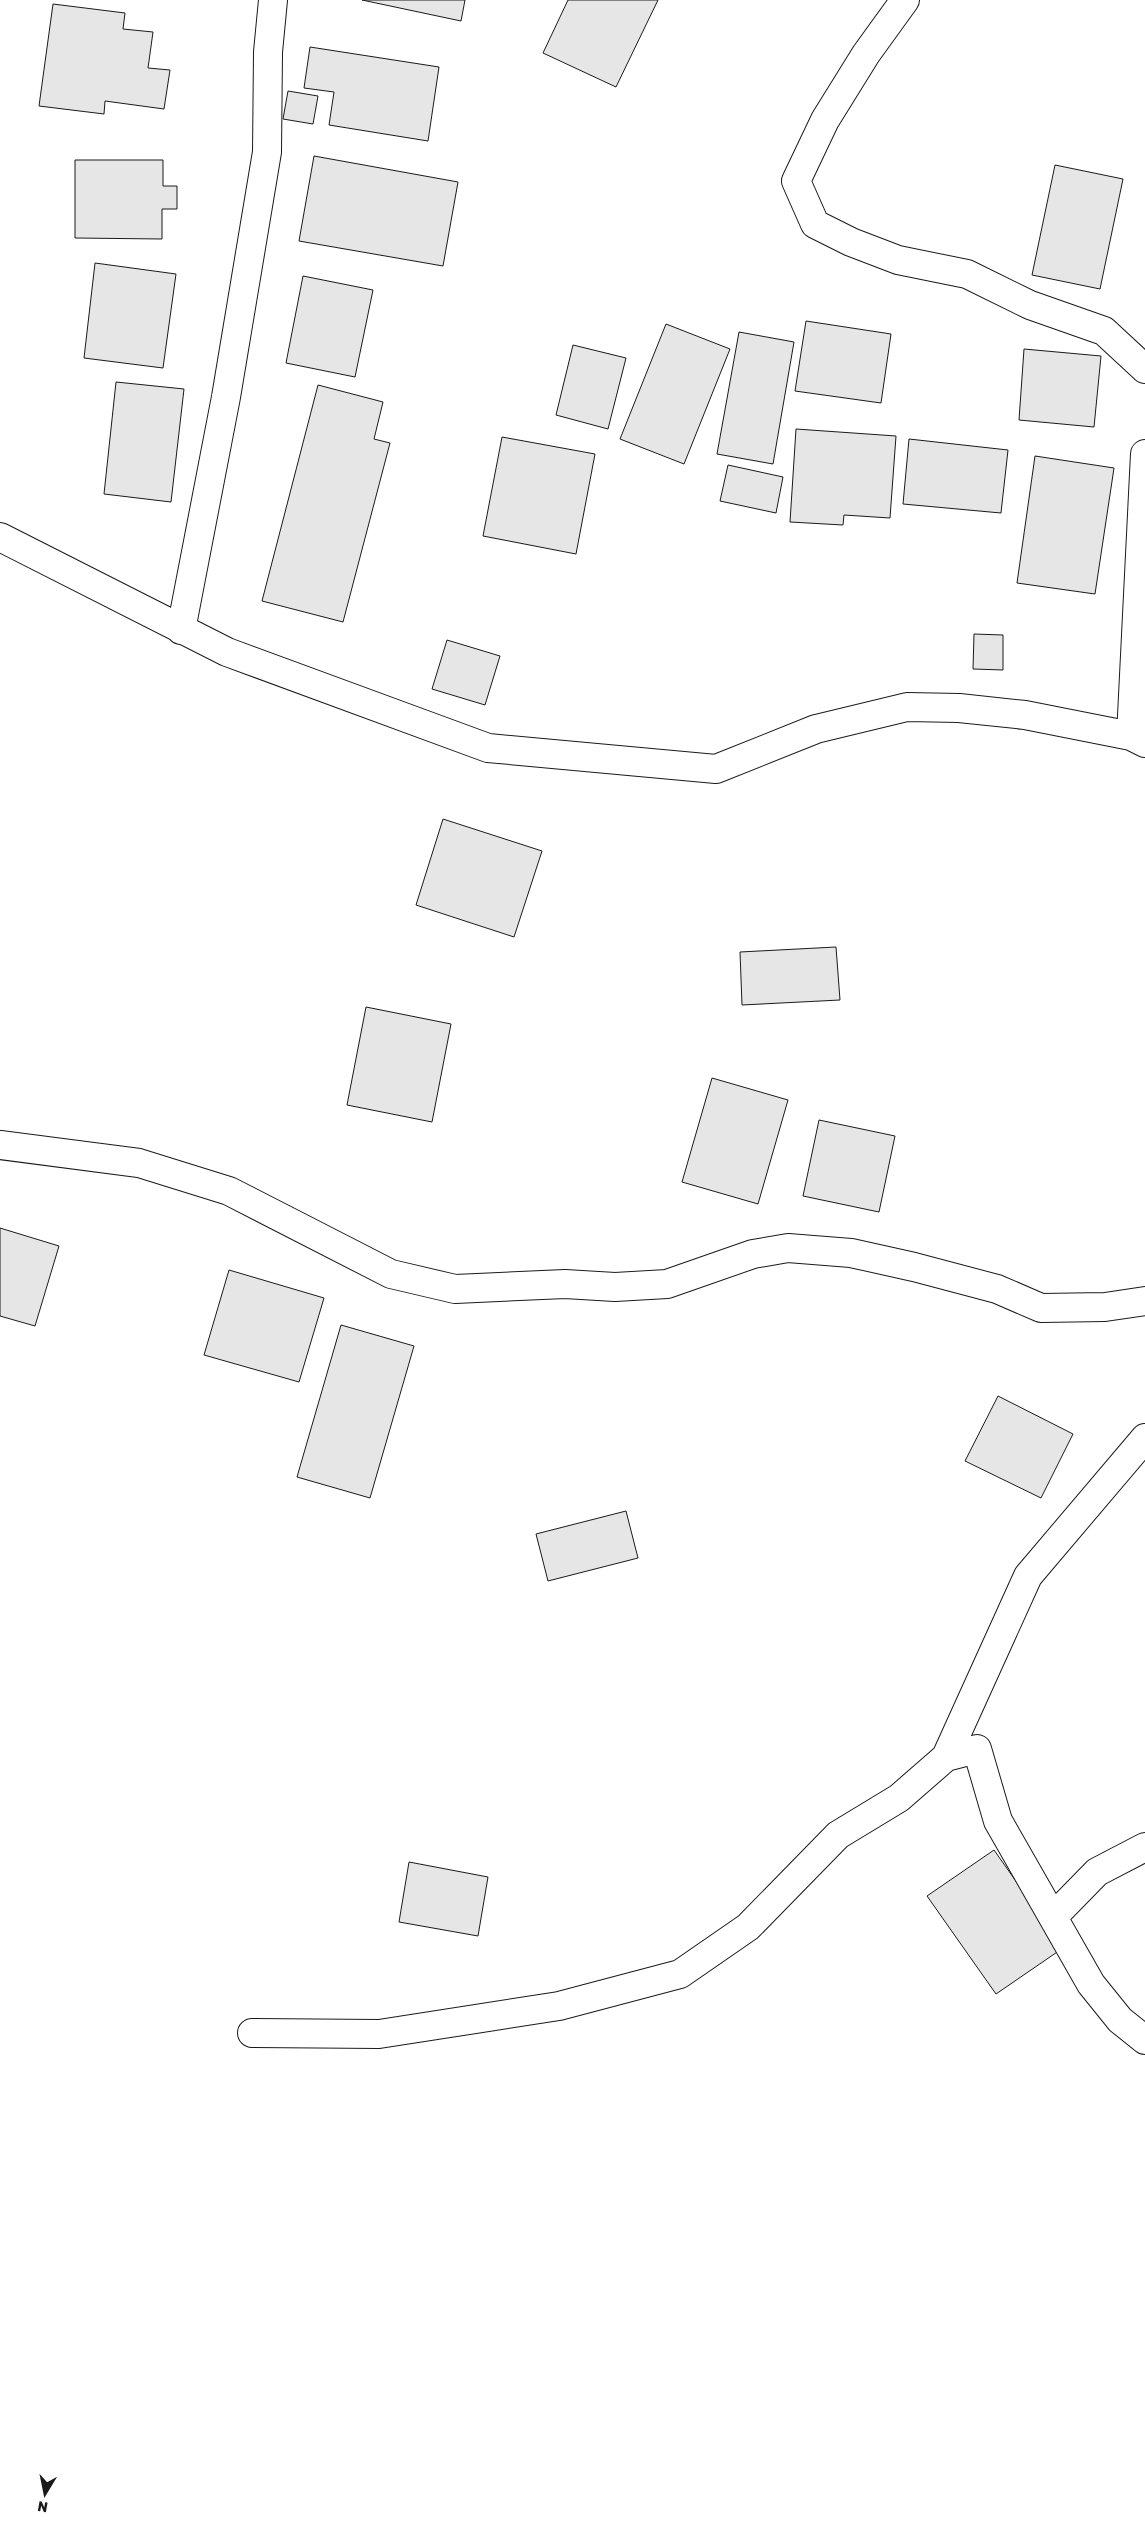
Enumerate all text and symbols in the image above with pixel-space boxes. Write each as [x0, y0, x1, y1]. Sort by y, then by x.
north arrow [20, 2469, 70, 2519]
text: N [36, 2497, 49, 2516]

